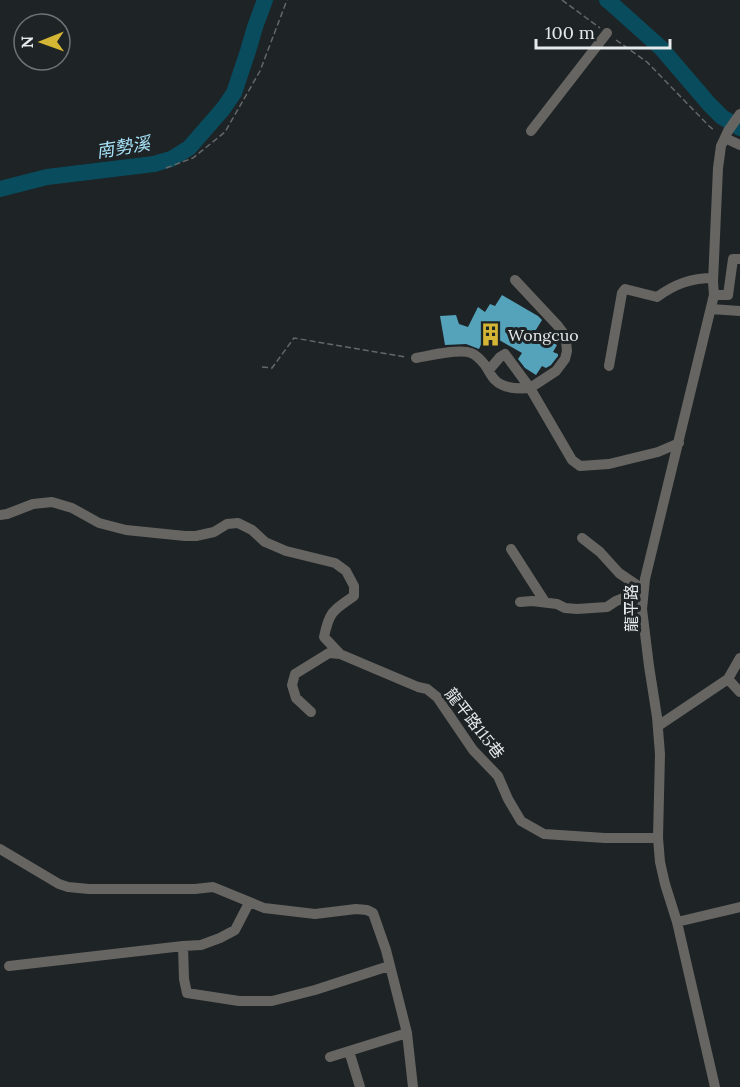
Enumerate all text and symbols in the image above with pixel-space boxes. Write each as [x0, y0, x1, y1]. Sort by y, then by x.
north arrow [12, 12, 72, 72]
scale bar [536, 12, 670, 50]
text: 100 m [545, 21, 595, 44]
text: N [17, 36, 37, 49]
water label: 南勢溪 [95, 131, 154, 163]
building icon: Wongcuo [477, 322, 503, 348]
place label: Wongcuo [508, 325, 579, 345]
street label: 龍平路 [621, 584, 641, 632]
street label: 龍平路115巷 [441, 684, 509, 762]

